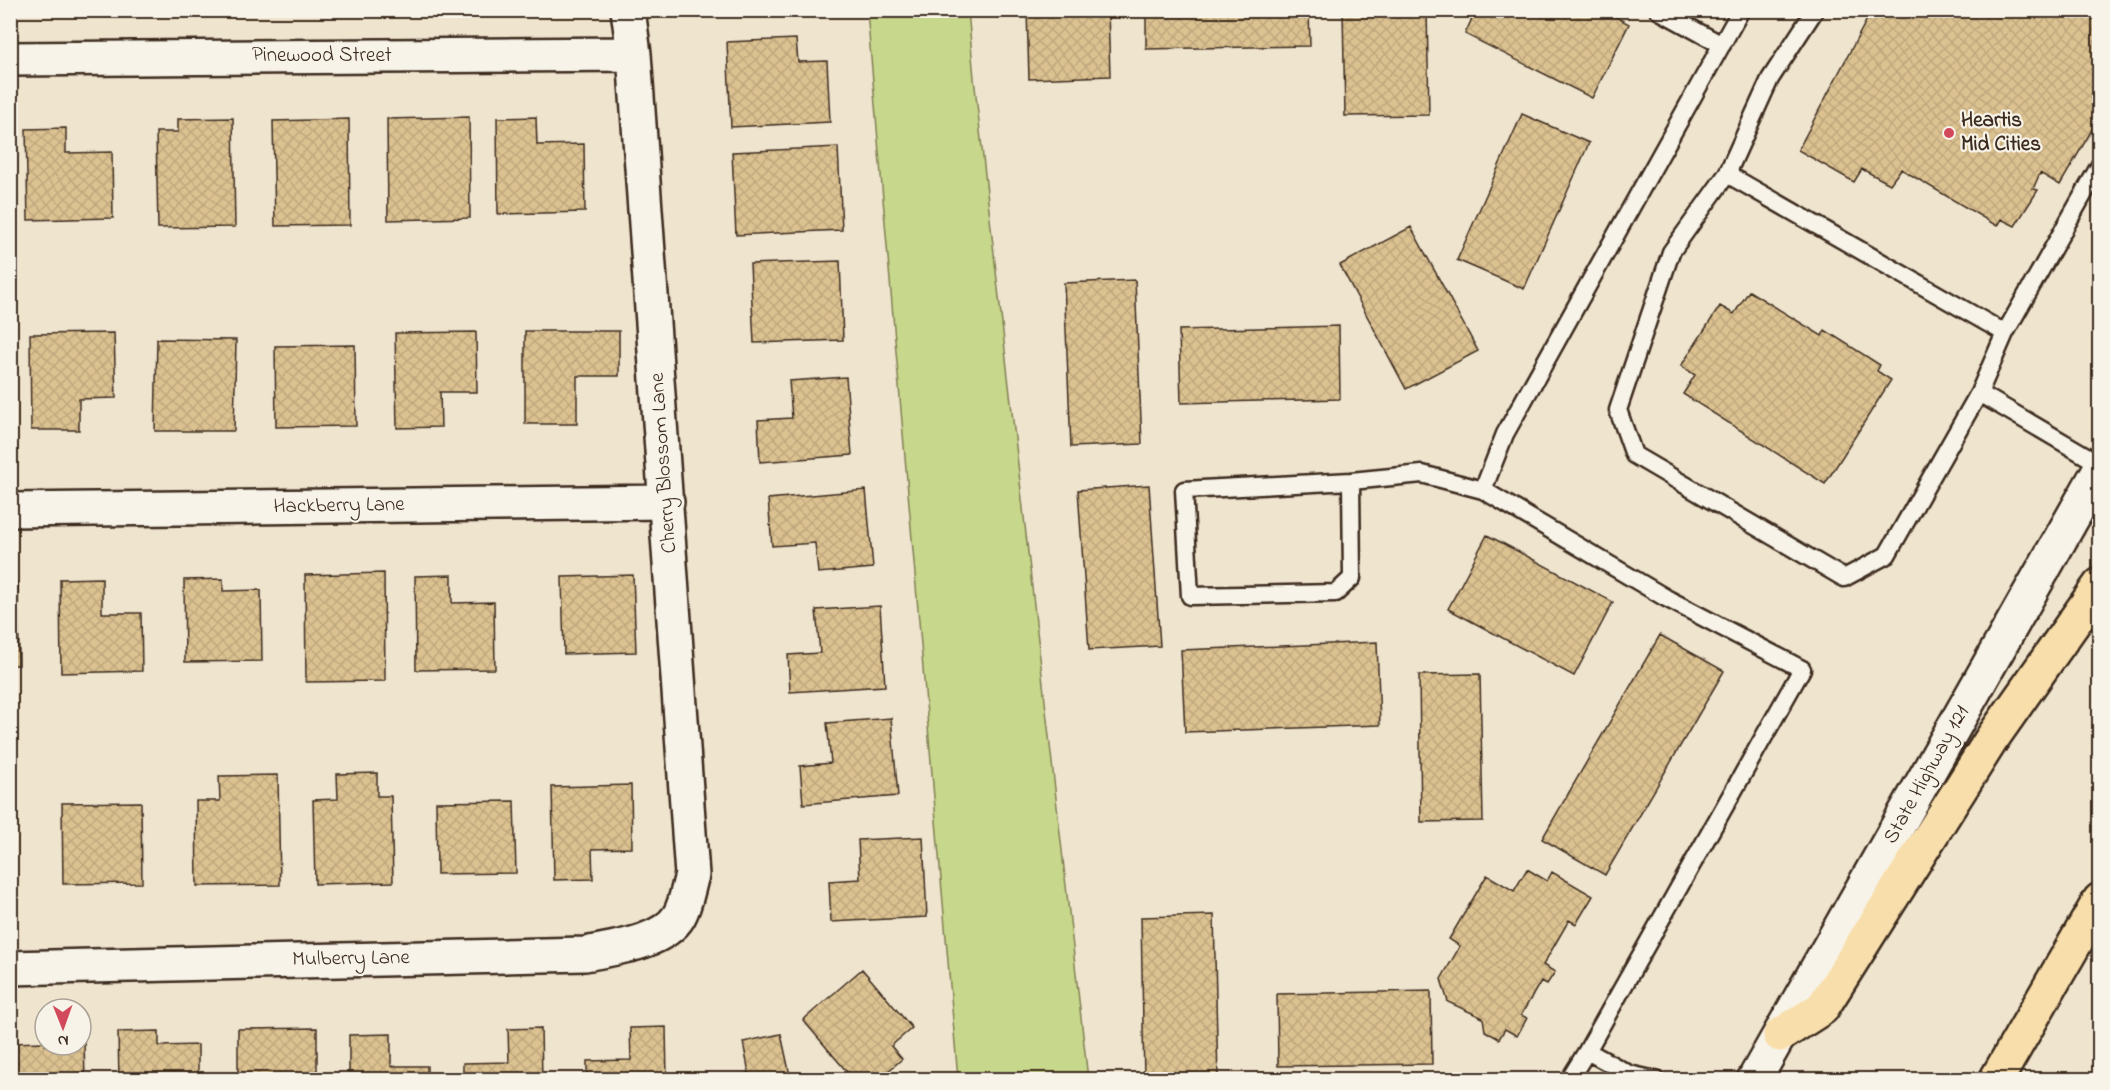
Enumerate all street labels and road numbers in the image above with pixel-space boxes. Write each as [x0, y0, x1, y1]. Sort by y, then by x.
street label: Pinewood Street [252, 41, 392, 71]
street label: Cherry Blossom Lane [643, 371, 687, 554]
street label: Hackberry Lane [273, 490, 406, 524]
street label: State Highway 121 [1877, 700, 1979, 851]
street label: Mulberry Lane [292, 943, 411, 977]

